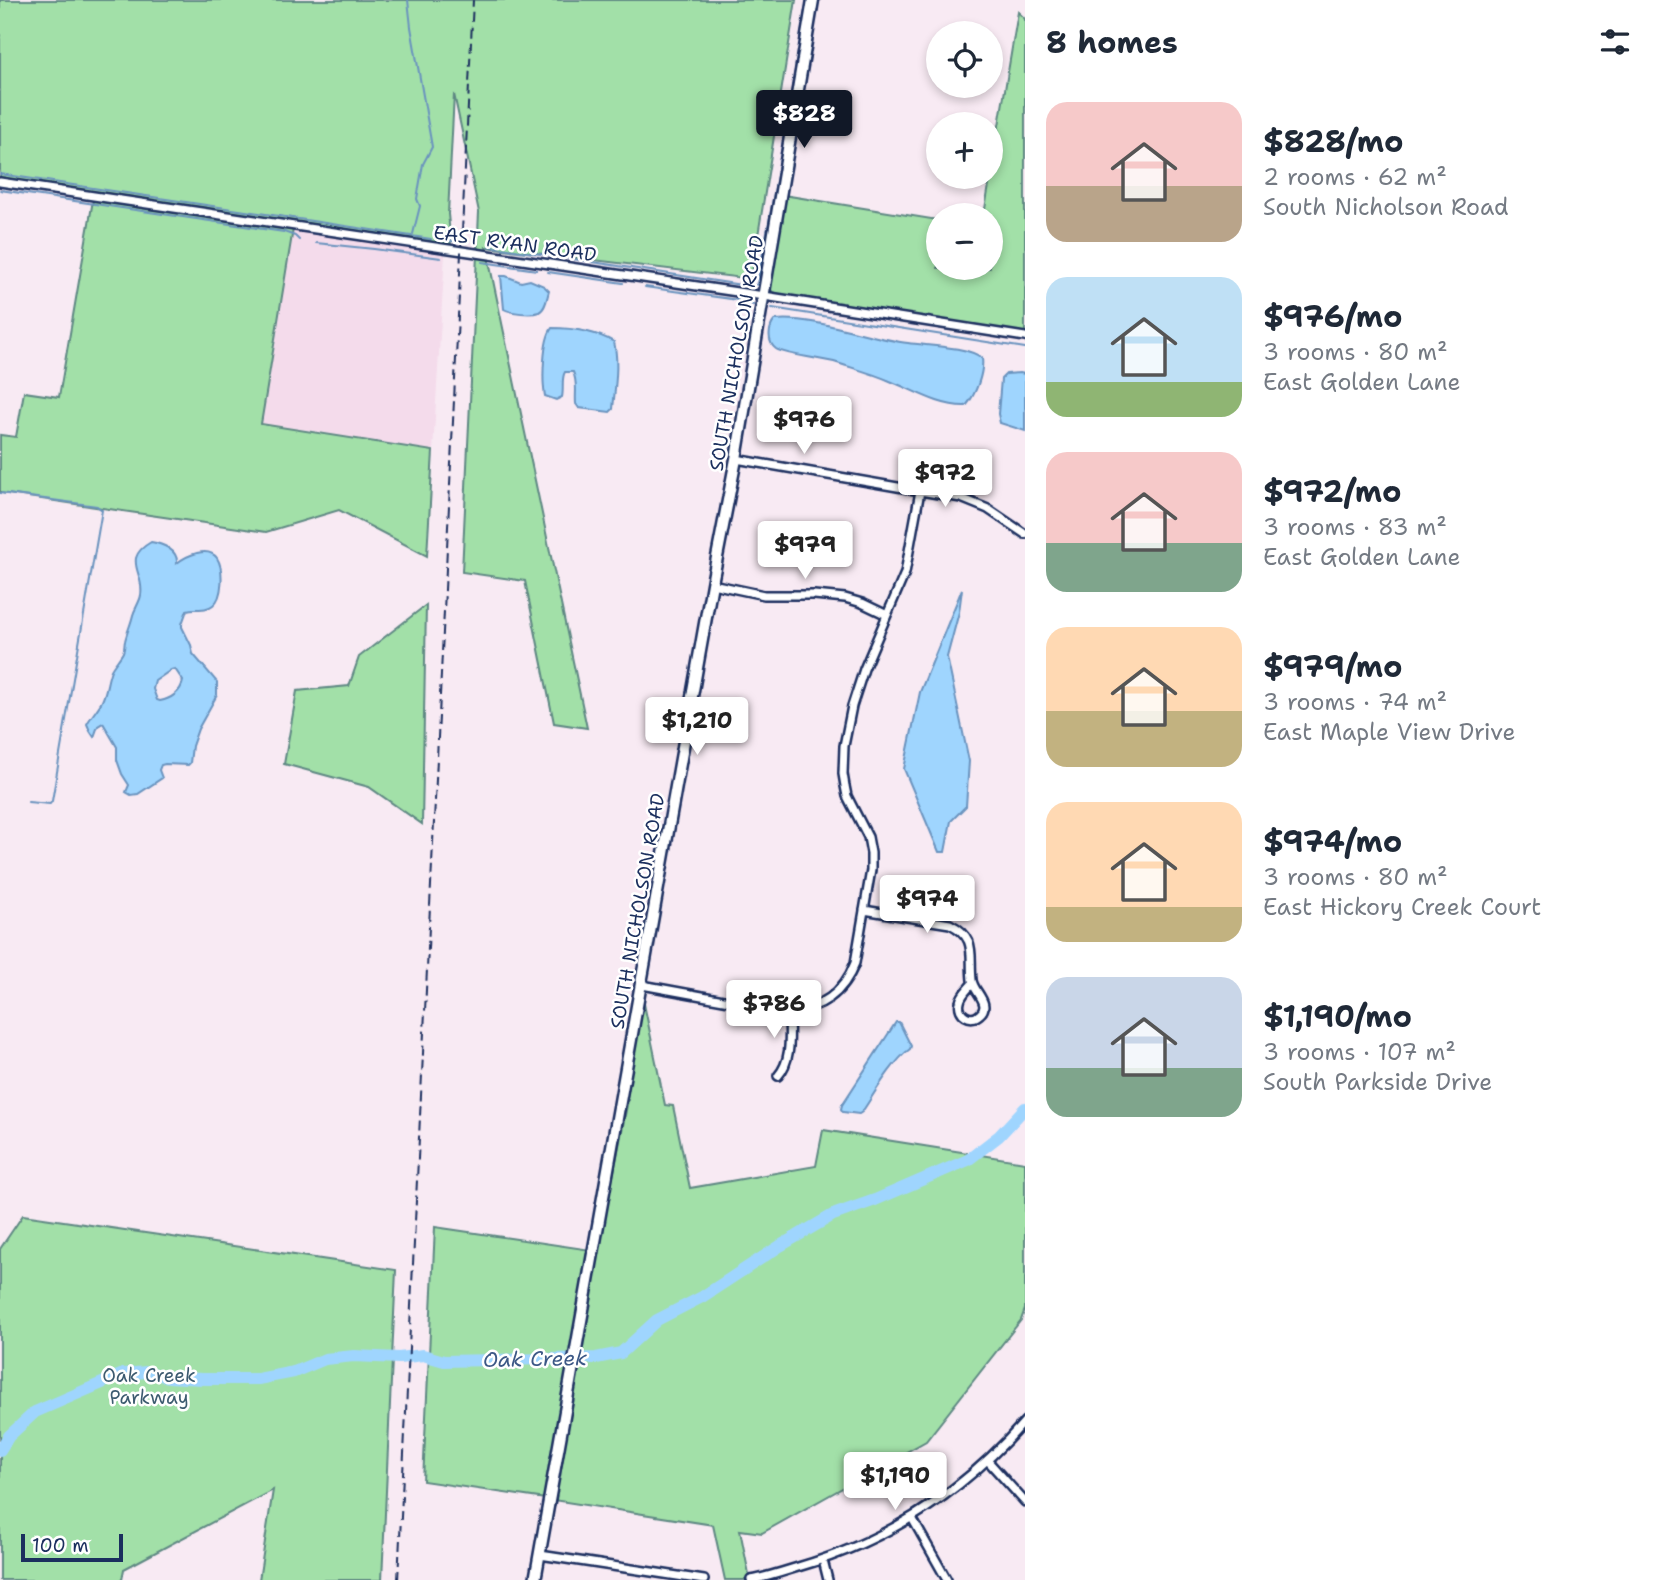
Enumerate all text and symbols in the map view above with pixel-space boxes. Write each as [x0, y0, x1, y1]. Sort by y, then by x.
map controls [926, 21, 1003, 280]
button: locate [926, 21, 1003, 98]
text: 8 homes [1046, 22, 1178, 63]
icon: filters [1596, 23, 1634, 61]
pin: $828 [763, 90, 845, 150]
text: $828 [772, 98, 836, 128]
button: + [926, 112, 1003, 189]
text: $828/mo [1263, 121, 1404, 162]
icon: home [1102, 130, 1186, 214]
text: 2 rooms · 62 m² [1263, 162, 1447, 192]
text: South Nicholson Road [1263, 192, 1509, 222]
button: − [926, 203, 1003, 280]
street label: EAST RYAN ROAD [432, 220, 598, 267]
street label: SOUTH NICHOLSON ROAD [703, 233, 770, 473]
text: $976/mo [1263, 296, 1402, 337]
icon: home [1102, 305, 1186, 389]
text: 3 rooms · 80 m² [1263, 337, 1448, 367]
text: East Golden Lane [1263, 367, 1461, 397]
pin: $976 [763, 396, 845, 456]
text: $976 [773, 404, 835, 434]
pin: $972 [904, 449, 986, 509]
text: $972 [914, 457, 976, 487]
text: $972/mo [1263, 471, 1401, 512]
icon: home [1102, 480, 1186, 564]
text: 3 rooms · 83 m² [1263, 512, 1447, 542]
pin: $979 [764, 522, 846, 581]
text: $979 [774, 529, 836, 559]
text: East Golden Lane [1263, 542, 1461, 572]
text: $979/mo [1263, 646, 1403, 687]
icon: home [1102, 655, 1186, 739]
text: 3 rooms · 74 m² [1263, 687, 1447, 717]
pin: $1,210 [640, 698, 754, 757]
text: $1,210 [661, 705, 733, 735]
text: East Maple View Drive [1263, 717, 1515, 747]
street label: SOUTH NICHOLSON ROAD [604, 791, 671, 1031]
text: $974/mo [1263, 821, 1402, 862]
icon: home [1102, 830, 1186, 914]
text: 3 rooms · 80 m² [1263, 862, 1448, 892]
pin: $974 [886, 876, 968, 935]
text: $974 [896, 883, 958, 913]
text: East Hickory Creek Court [1263, 892, 1541, 922]
pin: $786 [733, 981, 815, 1040]
text: $786 [742, 988, 806, 1018]
text: $1,190/mo [1263, 996, 1412, 1037]
icon: home [1102, 1005, 1186, 1089]
text: 3 rooms · 107 m² [1263, 1037, 1456, 1067]
text: South Parkside Drive [1263, 1067, 1492, 1097]
water label: Oak Creek [483, 1344, 587, 1374]
park label: Oak Creek Parkway [102, 1363, 196, 1410]
pin: $1,190 [838, 1452, 952, 1512]
text: $1,190 [860, 1460, 930, 1490]
scale bar [21, 1531, 122, 1563]
text: 100 m [32, 1533, 89, 1558]

